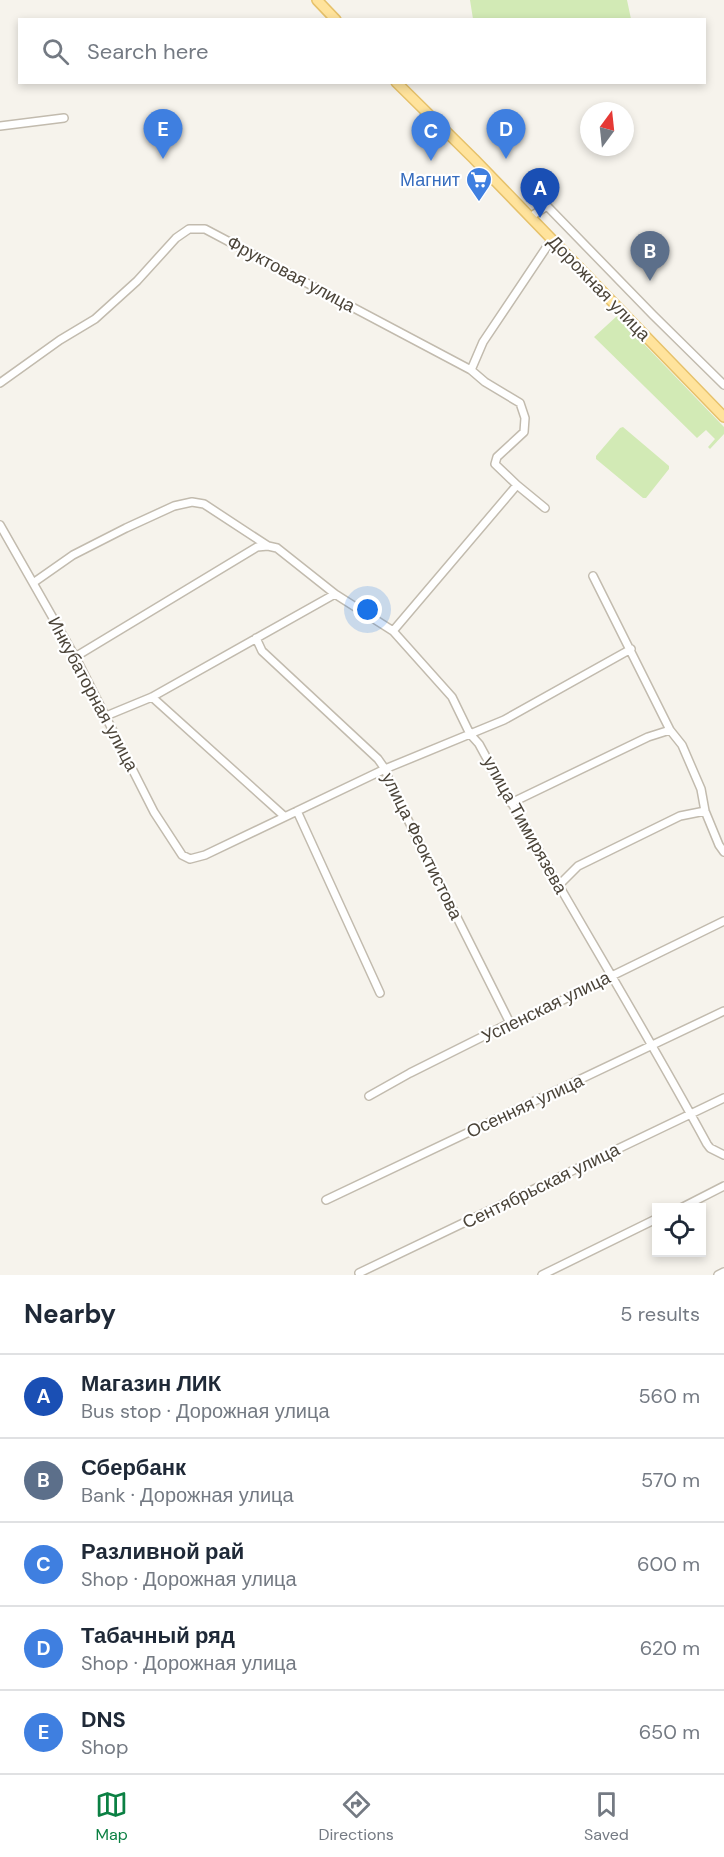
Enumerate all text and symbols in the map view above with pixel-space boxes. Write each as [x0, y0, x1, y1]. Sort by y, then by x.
search box [18, 18, 706, 84]
icon: search [39, 35, 72, 68]
text: Search here [87, 37, 208, 66]
north arrow [580, 102, 634, 156]
pin: E [144, 110, 182, 159]
pin: D [486, 110, 526, 159]
pin: C [412, 112, 450, 161]
supermarket icon: Магнит [464, 165, 494, 203]
place label: Магнит [400, 168, 460, 192]
pin: A [520, 168, 560, 218]
street label: Фруктовая улица [223, 230, 360, 318]
street label: Дорожная улица [542, 230, 656, 347]
pin: B [630, 232, 670, 281]
your location [353, 595, 382, 624]
street label: Инкубаторная улица [42, 613, 144, 776]
street label: улица Тимирязева [477, 752, 573, 899]
street label: улица Феоктистова [376, 768, 468, 924]
street label: Успенская улица [478, 965, 615, 1049]
street label: Осенняя улица [463, 1068, 588, 1144]
street label: Сентябрьская улица [458, 1137, 624, 1234]
map controls [652, 1203, 706, 1257]
button: locate [652, 1203, 706, 1257]
text: Nearby [24, 1297, 116, 1331]
text: 5 results [620, 1301, 700, 1327]
text: Магазин ЛИК [81, 1369, 221, 1398]
text: A [36, 1383, 51, 1409]
text: 560 m [638, 1383, 700, 1409]
text: Bus stop · Дорожная улица [81, 1398, 330, 1424]
text: Сбербанк [81, 1453, 186, 1482]
text: B [37, 1467, 50, 1493]
text: 570 m [641, 1467, 700, 1493]
text: Bank · Дорожная улица [81, 1482, 294, 1508]
text: Разливной рай [81, 1537, 244, 1566]
text: C [36, 1551, 51, 1577]
text: 600 m [637, 1551, 700, 1577]
text: Shop · Дорожная улица [81, 1566, 297, 1592]
text: Табачный ряд [81, 1621, 235, 1650]
text: D [36, 1635, 51, 1661]
text: 620 m [640, 1635, 700, 1661]
text: Shop · Дорожная улица [81, 1650, 297, 1676]
text: DNS [81, 1705, 126, 1734]
text: E [38, 1719, 49, 1745]
text: 650 m [639, 1719, 700, 1745]
text: Shop [81, 1734, 128, 1760]
tab: Map [95, 1788, 128, 1845]
tab: Directions [318, 1788, 394, 1845]
tab: Saved [584, 1788, 629, 1845]

